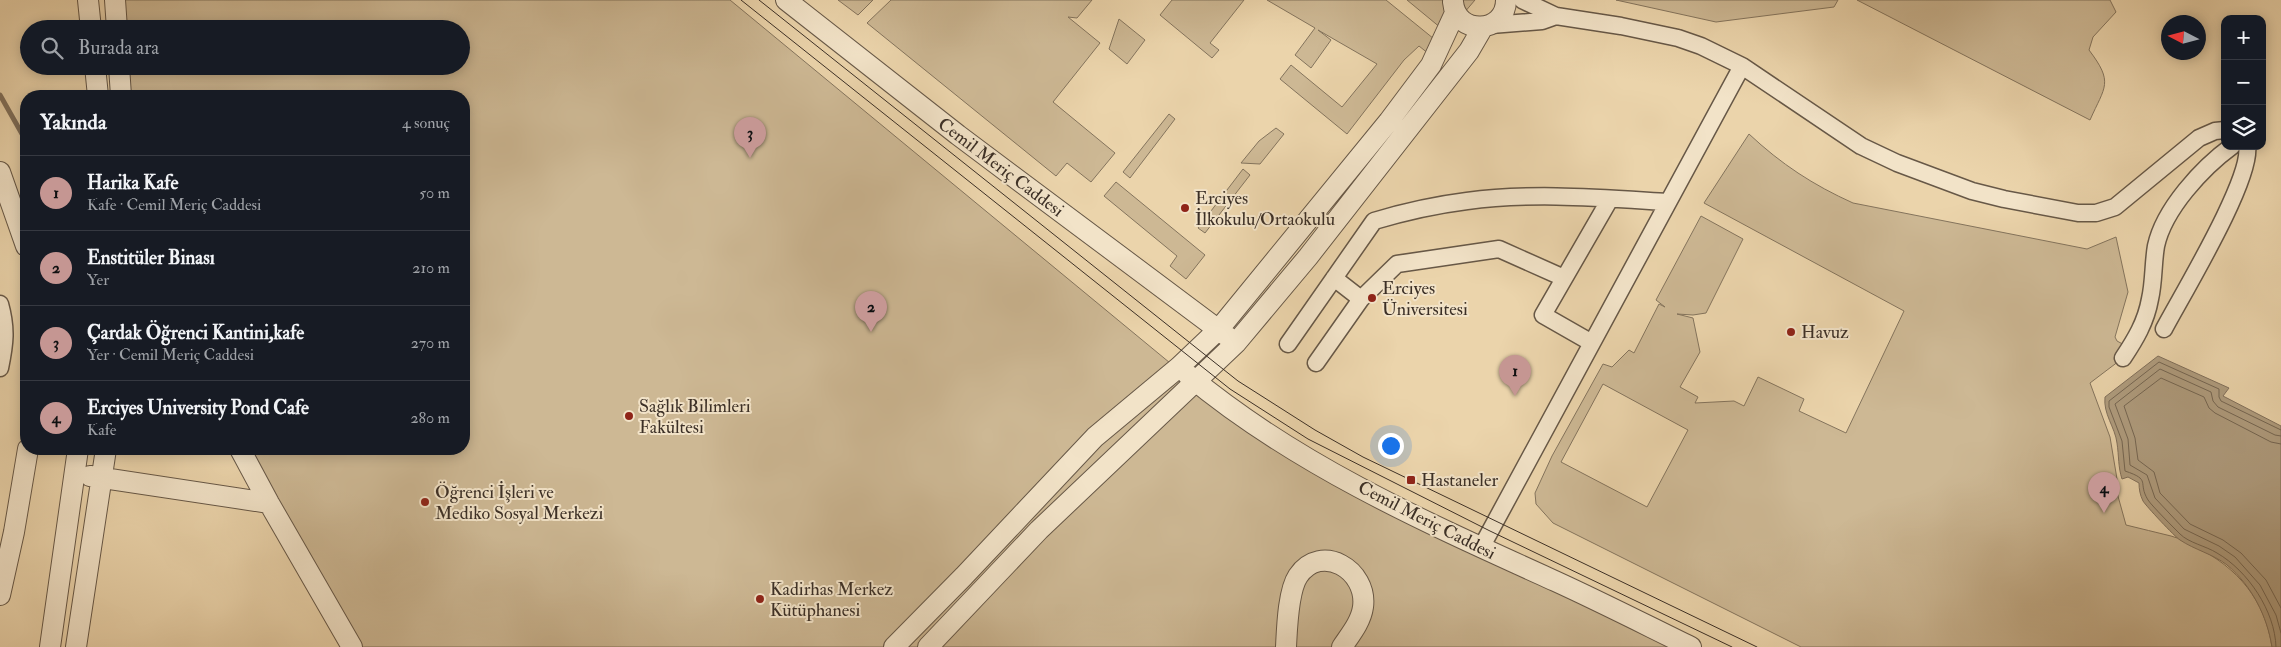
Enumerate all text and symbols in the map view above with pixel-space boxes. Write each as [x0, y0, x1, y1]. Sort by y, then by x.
north arrow [2161, 15, 2206, 60]
map controls [2221, 15, 2266, 150]
button: + [2221, 15, 2266, 60]
search box [20, 20, 470, 75]
icon: search [38, 34, 66, 62]
text: Burada ara [78, 36, 159, 60]
button: − [2221, 60, 2266, 105]
button: layers [2221, 105, 2266, 150]
text: Yakında [40, 109, 107, 136]
text: 4 sonuç [402, 113, 450, 133]
street label: Cemil Meriç Caddesi [933, 113, 1068, 222]
pin: 3 [734, 117, 766, 158]
text: Harika Kafe [87, 171, 178, 195]
text: 1 [53, 183, 59, 203]
text: 50 m [419, 183, 450, 203]
place label: Erciyes İlkokulu/Ortaokulu [1195, 187, 1335, 231]
text: Kafe · Cemil Meriç Caddesi [87, 195, 261, 215]
marker: Erciyes İlkokulu/Ortaokulu [1179, 202, 1191, 214]
text: Enstitüler Binası [87, 246, 215, 270]
text: 2 [52, 258, 60, 278]
text: 210 m [412, 258, 450, 278]
text: Yer [87, 270, 109, 290]
place label: Erciyes Üniversitesi [1382, 277, 1468, 321]
pin: 2 [855, 291, 887, 332]
marker: Erciyes Üniversitesi [1366, 292, 1378, 304]
text: Çardak Öğrenci Kantini,kafe [87, 321, 304, 345]
place label: Havuz [1801, 321, 1849, 344]
marker: Havuz [1785, 326, 1797, 338]
text: 3 [53, 333, 59, 353]
text: 270 m [411, 333, 450, 353]
text: Yer · Cemil Meriç Caddesi [87, 345, 254, 365]
pin: 1 [1499, 355, 1531, 396]
place label: Sağlık Bilimleri Fakültesi [639, 395, 751, 439]
text: Erciyes University Pond Cafe [87, 396, 309, 420]
text: 4 [52, 408, 60, 428]
text: 280 m [410, 408, 450, 428]
marker: Sağlık Bilimleri Fakültesi [623, 410, 635, 422]
text: Kafe [87, 420, 117, 440]
your location [1378, 433, 1404, 459]
place label: Hastaneler [1421, 469, 1498, 492]
pin: 4 [2088, 472, 2120, 513]
marker: Hastaneler [1405, 474, 1417, 486]
street label: Cemil Meriç Caddesi [1354, 476, 1500, 565]
place label: Öğrenci İşleri ve Mediko Sosyal Merkezi [435, 481, 603, 525]
marker: Öğrenci İşleri ve Mediko Sosyal Merkezi [419, 496, 431, 508]
place label: Kadirhas Merkez Kütüphanesi [770, 578, 893, 622]
marker: Kadirhas Merkez Kütüphanesi [754, 593, 766, 605]

